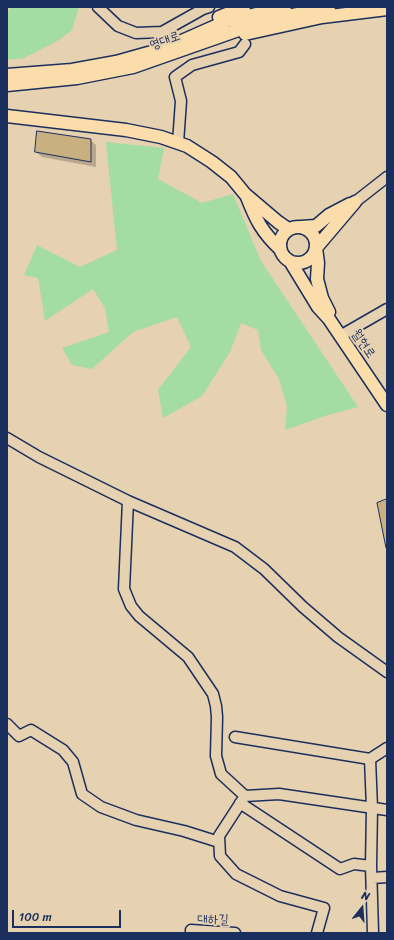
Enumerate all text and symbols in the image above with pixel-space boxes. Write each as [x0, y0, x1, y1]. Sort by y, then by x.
street label: 영대로 [148, 29, 182, 53]
street label: 월현로 [348, 327, 378, 361]
text: N [359, 886, 372, 906]
north arrow [342, 888, 382, 928]
scale bar [14, 902, 123, 928]
text: 100 m [19, 906, 52, 928]
street label: 대하길 [197, 912, 229, 928]

